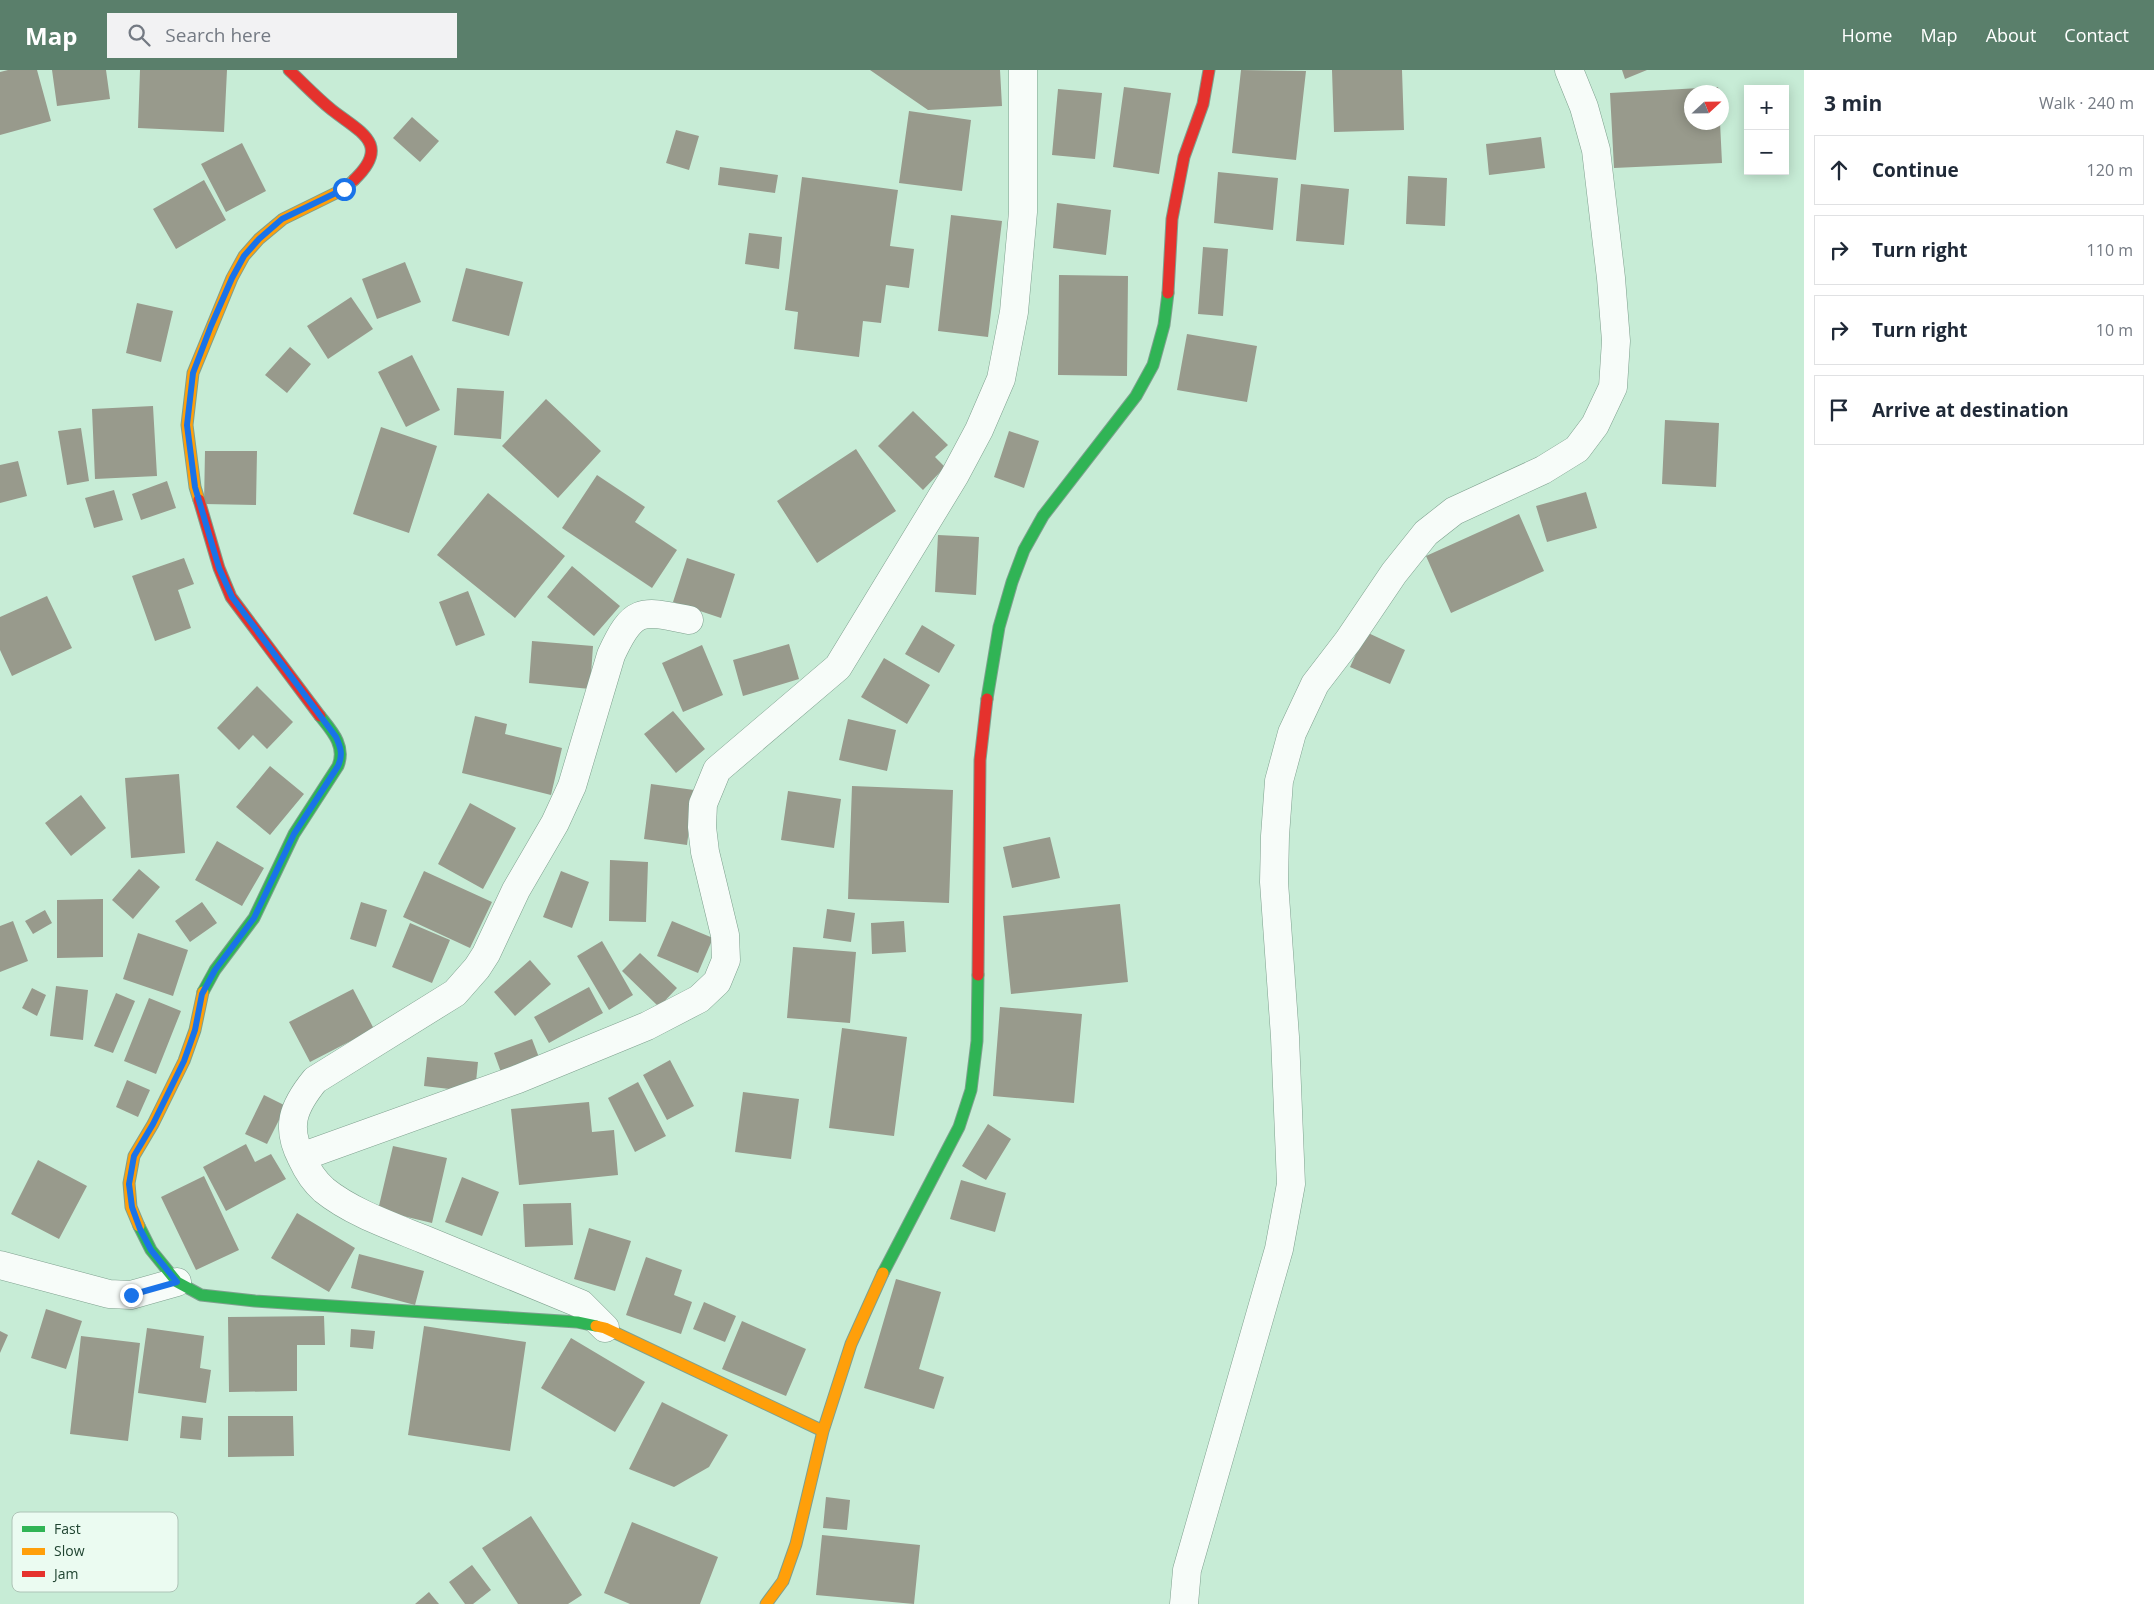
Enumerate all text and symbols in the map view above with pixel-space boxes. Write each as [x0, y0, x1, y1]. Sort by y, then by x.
search box [107, 13, 457, 58]
text: Map [25, 19, 77, 52]
icon: search [125, 21, 153, 49]
text: Search here [165, 22, 271, 48]
text: Home [1842, 23, 1892, 47]
text: Map [1920, 23, 1958, 47]
text: About [1986, 23, 2036, 47]
text: Contact [2064, 23, 2129, 47]
north arrow [1684, 85, 1729, 130]
map controls [1744, 85, 1789, 175]
button: + [1744, 85, 1789, 130]
text: 3 min [1824, 89, 1882, 117]
text: Walk · 240 m [2039, 92, 2134, 114]
button: − [1744, 130, 1789, 175]
icon: ahead [1825, 156, 1853, 184]
text: Continue [1872, 157, 1959, 183]
text: 120 m [2087, 159, 2133, 181]
route start [333, 178, 356, 201]
icon: right [1825, 236, 1853, 264]
text: Turn right [1872, 237, 1967, 263]
text: 110 m [2087, 239, 2133, 261]
icon: right [1825, 316, 1853, 344]
text: Turn right [1872, 317, 1967, 343]
text: 10 m [2096, 319, 2133, 341]
icon: arrive [1825, 396, 1853, 424]
text: Arrive at destination [1872, 397, 2069, 423]
route end [120, 1284, 143, 1307]
legend [12, 1512, 178, 1592]
text: Fast [54, 1519, 81, 1538]
text: Slow [54, 1541, 85, 1560]
text: Jam [52, 1564, 79, 1583]

